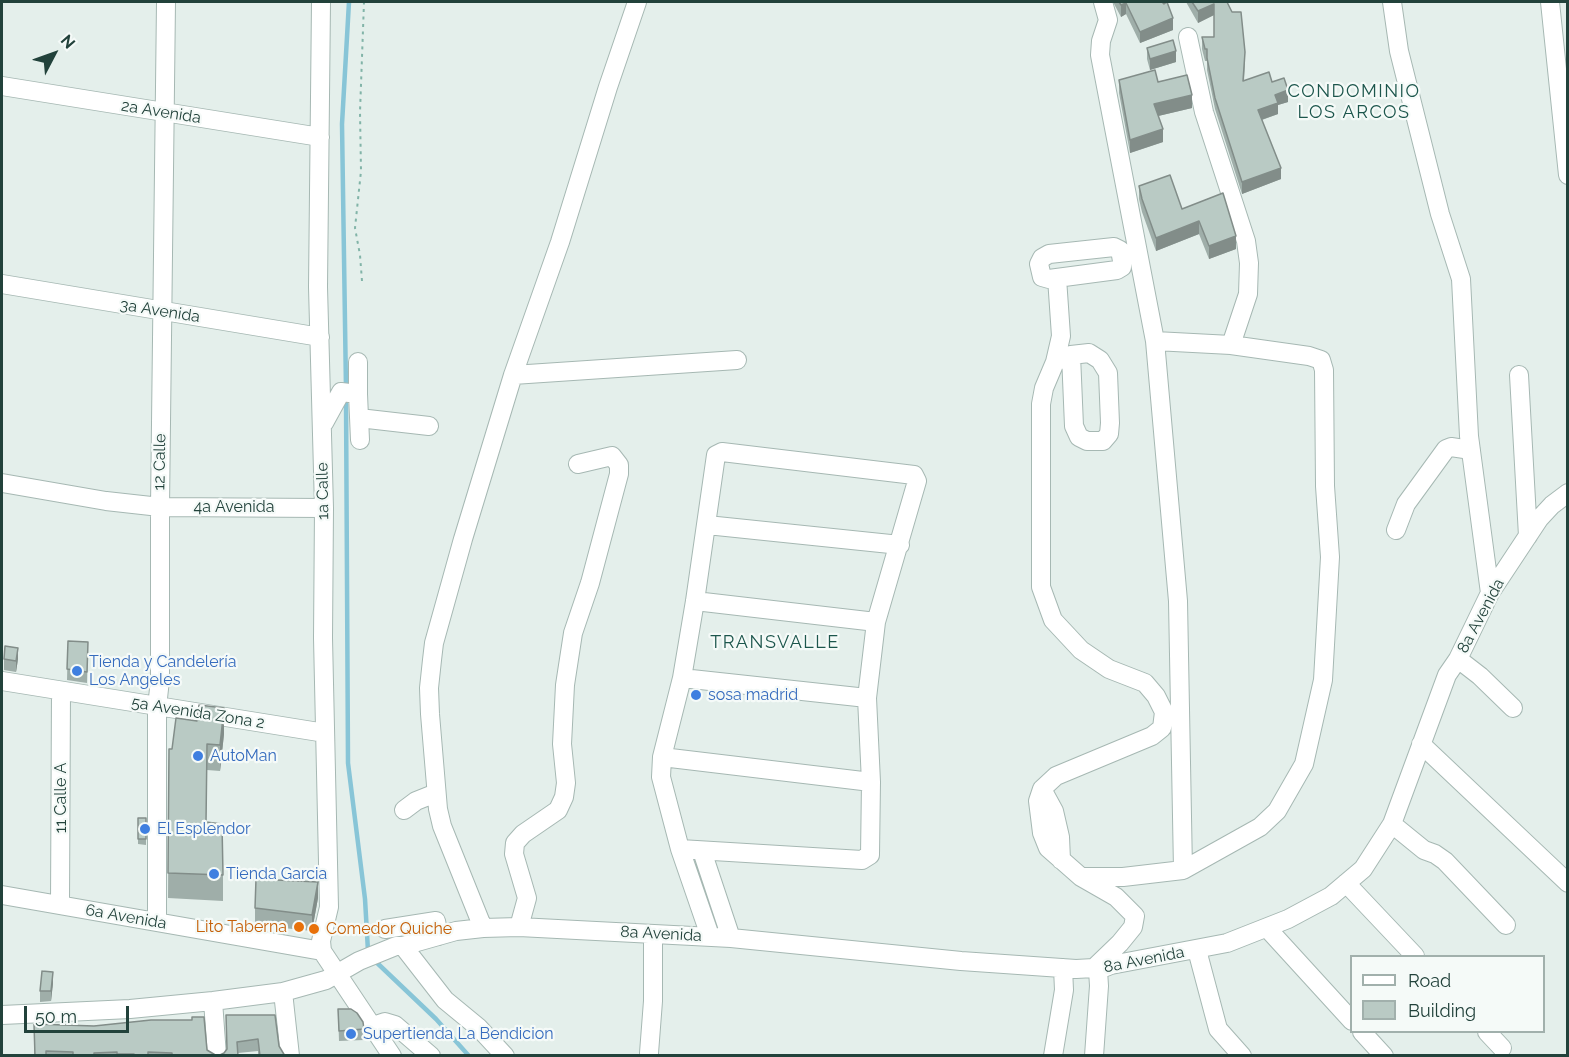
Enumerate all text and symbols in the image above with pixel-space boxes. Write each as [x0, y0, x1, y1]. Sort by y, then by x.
north arrow [24, 24, 84, 84]
text: N [57, 31, 79, 53]
district label: CONDOMINIO LOS ARCOS [1287, 81, 1421, 124]
street label: 2a Avenida [120, 96, 202, 128]
street label: 3a Avenida [119, 295, 201, 327]
street label: 12 Calle [150, 433, 170, 491]
street label: 1a Calle [313, 462, 333, 520]
street label: 4a Avenida [194, 497, 274, 517]
street label: 8a Avenida [1453, 575, 1509, 657]
district label: TRANSVALLE [710, 632, 840, 654]
place label: Tienda y Candelería Los Angeles [89, 652, 236, 690]
marker: Tienda y Candelería Los Angeles [70, 664, 84, 678]
place label: sosa madrid [708, 685, 798, 705]
marker: sosa madrid [689, 688, 703, 702]
street label: 5a Avenida Zona 2 [130, 693, 266, 733]
place label: AutoMan [210, 746, 277, 766]
marker: AutoMan [191, 749, 205, 763]
street label: 11 Calle A [51, 763, 71, 833]
place label: El Esplendor [157, 819, 251, 839]
marker: El Esplendor [138, 822, 152, 836]
place label: Tienda Garcia [226, 864, 327, 884]
marker: Tienda Garcia [207, 867, 221, 881]
street label: 6a Avenida [84, 900, 168, 934]
place label: Lito Taberna [196, 917, 287, 937]
place label: Comedor Quiche [326, 919, 452, 939]
marker: Lito Taberna [292, 920, 306, 934]
marker: Comedor Quiche [307, 922, 321, 936]
street label: 8a Avenida [620, 922, 702, 946]
street label: 8a Avenida [1102, 943, 1186, 977]
legend [1350, 955, 1545, 1033]
text: Road [1408, 970, 1451, 991]
scale bar [27, 994, 132, 1032]
text: Building [1408, 1000, 1476, 1021]
text: 50 m [35, 1006, 77, 1027]
place label: Supertienda La Bendicion [363, 1024, 553, 1044]
marker: Supertienda La Bendicion [344, 1027, 358, 1041]

